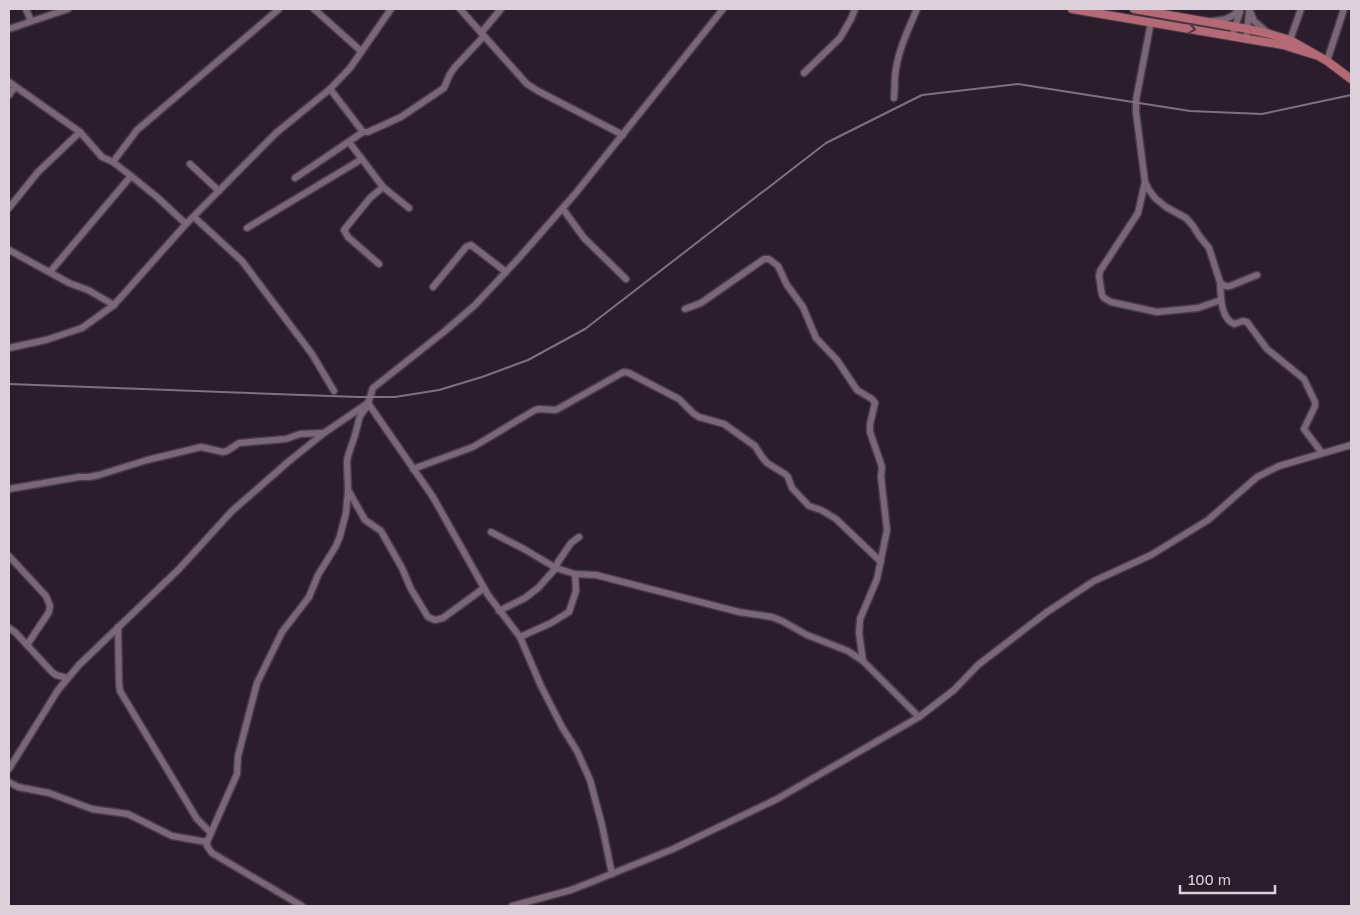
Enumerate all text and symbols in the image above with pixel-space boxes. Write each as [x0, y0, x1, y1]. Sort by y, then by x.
one-way arrow [1188, 24, 1197, 34]
scale bar [1180, 862, 1275, 894]
text: 100 m [1188, 870, 1231, 888]

